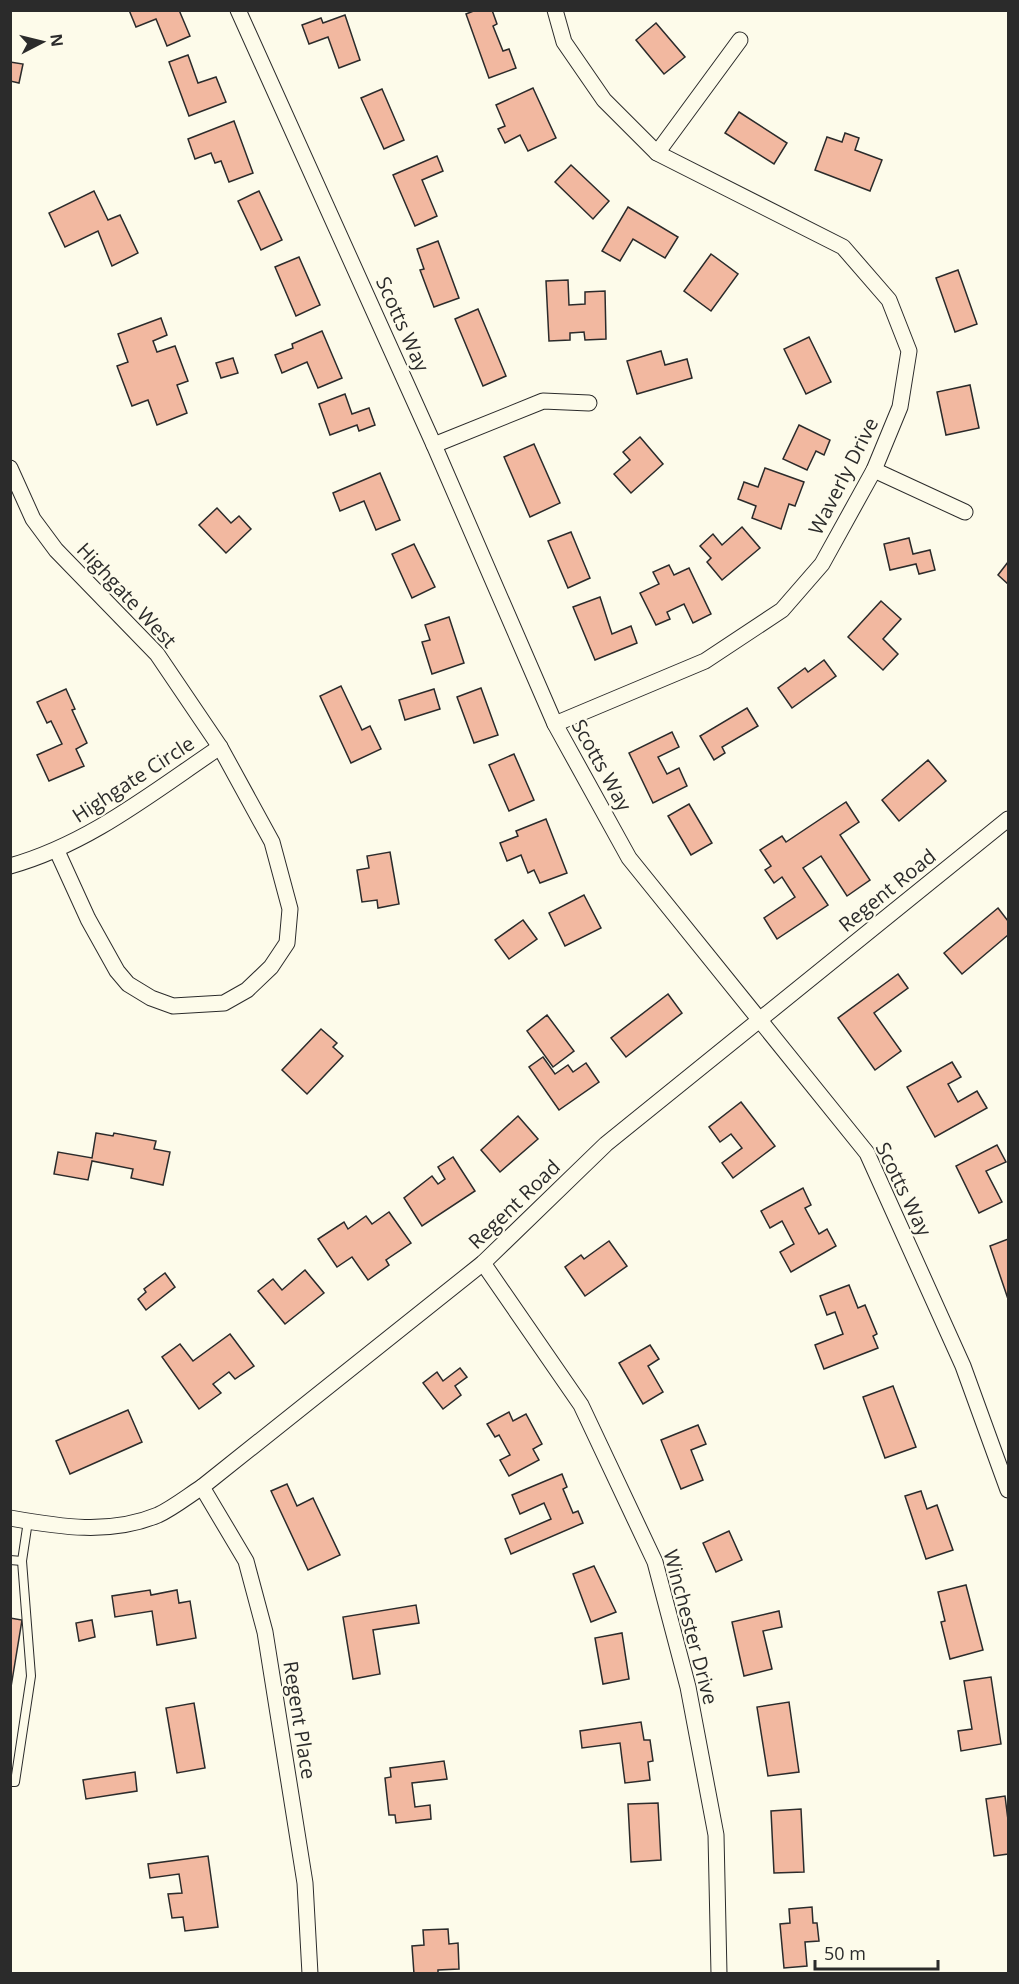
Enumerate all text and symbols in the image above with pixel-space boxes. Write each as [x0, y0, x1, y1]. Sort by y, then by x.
north arrow [12, 12, 72, 72]
text: N [45, 32, 69, 48]
street label: Scotts Way [370, 272, 436, 377]
street label: Waverly Drive [802, 413, 884, 539]
street label: Highgate West [71, 536, 183, 654]
street label: Scotts Way [566, 714, 639, 817]
street label: Highgate Circle [67, 730, 199, 828]
street label: Regent Road [833, 842, 941, 938]
street label: Scotts Way [870, 1138, 939, 1241]
street label: Regent Road [462, 1153, 566, 1255]
street label: Winchester Drive [657, 1547, 725, 1707]
street label: Regent Place [277, 1659, 323, 1781]
scale bar [815, 1933, 938, 1971]
text: 50 m [824, 1941, 866, 1965]

